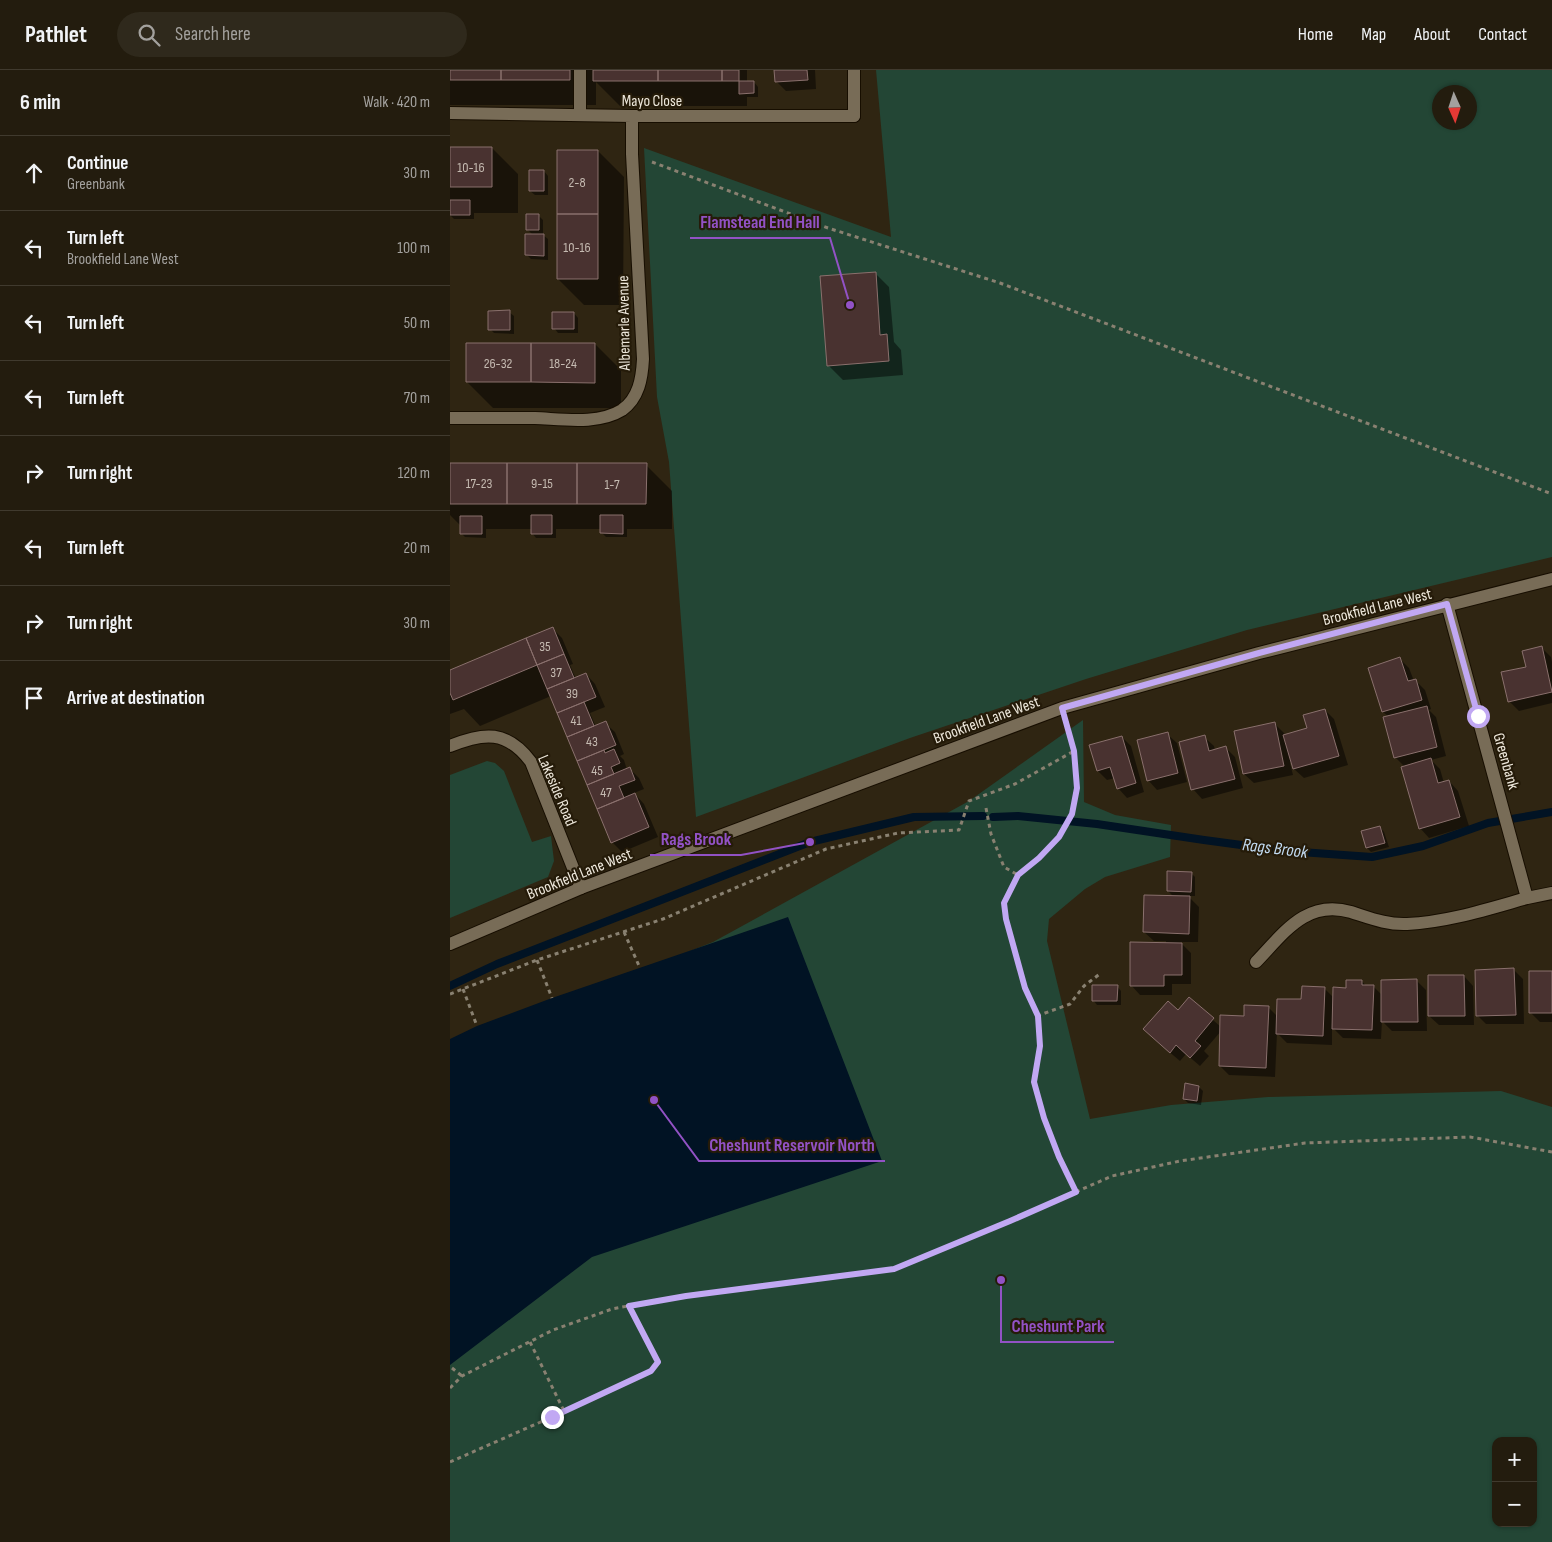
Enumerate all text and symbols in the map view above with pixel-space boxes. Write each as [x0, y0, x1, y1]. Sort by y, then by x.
search box [117, 12, 467, 57]
text: Pathlet [25, 20, 87, 49]
icon: search [135, 21, 163, 49]
text: Search here [175, 23, 251, 46]
text: Home [1298, 24, 1333, 45]
text: Map [1361, 24, 1386, 45]
text: About [1414, 24, 1450, 45]
text: Contact [1478, 24, 1527, 45]
north arrow [1432, 85, 1477, 130]
text: 6 min [20, 90, 61, 115]
street label: Mayo Close [622, 92, 682, 111]
text: Walk · 420 m [363, 93, 430, 112]
text: Continue [67, 152, 128, 175]
icon: ahead [20, 159, 48, 187]
house number: 10-16 [457, 159, 485, 176]
text: 30 m [403, 164, 430, 183]
house number: 2-8 [568, 174, 586, 191]
text: Greenbank [67, 175, 125, 194]
callout: Flamstead End Hall [690, 205, 830, 238]
text: Flamstead End Hall [700, 212, 820, 233]
text: Turn left [67, 227, 124, 250]
icon: left [20, 234, 48, 262]
text: 100 m [397, 239, 430, 258]
house number: 10-16 [563, 239, 591, 256]
text: Brookfield Lane West [67, 250, 179, 269]
street label: Albemarle Avenue [614, 275, 635, 372]
icon: left [20, 309, 48, 337]
text: Turn left [67, 312, 124, 335]
text: 50 m [404, 314, 430, 333]
house number: 26-32 [484, 355, 513, 372]
house number: 18-24 [549, 355, 577, 372]
icon: left [20, 384, 48, 412]
text: Turn left [67, 387, 124, 410]
text: 70 m [404, 389, 430, 408]
icon: right [20, 459, 48, 487]
text: Turn right [67, 462, 132, 485]
text: 120 m [398, 464, 430, 483]
house number: 17-23 [466, 475, 492, 492]
house number: 9-15 [531, 475, 553, 492]
house number: 1-7 [604, 476, 620, 493]
icon: left [20, 534, 48, 562]
text: Turn left [67, 537, 124, 560]
text: 20 m [403, 539, 430, 558]
street label: Brookfield Lane West [1321, 585, 1434, 630]
icon: right [20, 609, 48, 637]
text: Turn right [67, 612, 132, 635]
text: 30 m [403, 614, 430, 633]
house number: 35 [539, 638, 551, 655]
house number: 37 [550, 664, 562, 681]
icon: arrive [20, 684, 48, 712]
house number: 39 [566, 685, 578, 702]
text: Arrive at destination [67, 687, 205, 710]
street label: Brookfield Lane West [931, 692, 1042, 748]
route start [1467, 705, 1490, 728]
house number: 41 [571, 712, 581, 729]
street label: Greenbank [1488, 731, 1523, 792]
house number: 43 [586, 733, 598, 750]
street label: Lakeside Road [533, 752, 580, 829]
house number: 45 [591, 762, 603, 779]
house number: 47 [600, 784, 612, 801]
callout: Rags Brook [650, 822, 741, 855]
text: Rags Brook [661, 829, 732, 850]
water label: Rags Brook [1241, 834, 1310, 863]
street label: Brookfield Lane West [524, 845, 635, 904]
callout: Cheshunt Reservoir North [699, 1128, 885, 1161]
text: Cheshunt Reservoir North [709, 1135, 875, 1156]
callout: Cheshunt Park [1001, 1309, 1114, 1342]
text: Cheshunt Park [1011, 1316, 1105, 1337]
route end [541, 1406, 564, 1429]
map controls [1492, 1437, 1537, 1527]
button: + [1492, 1437, 1537, 1482]
button: − [1492, 1482, 1537, 1527]

